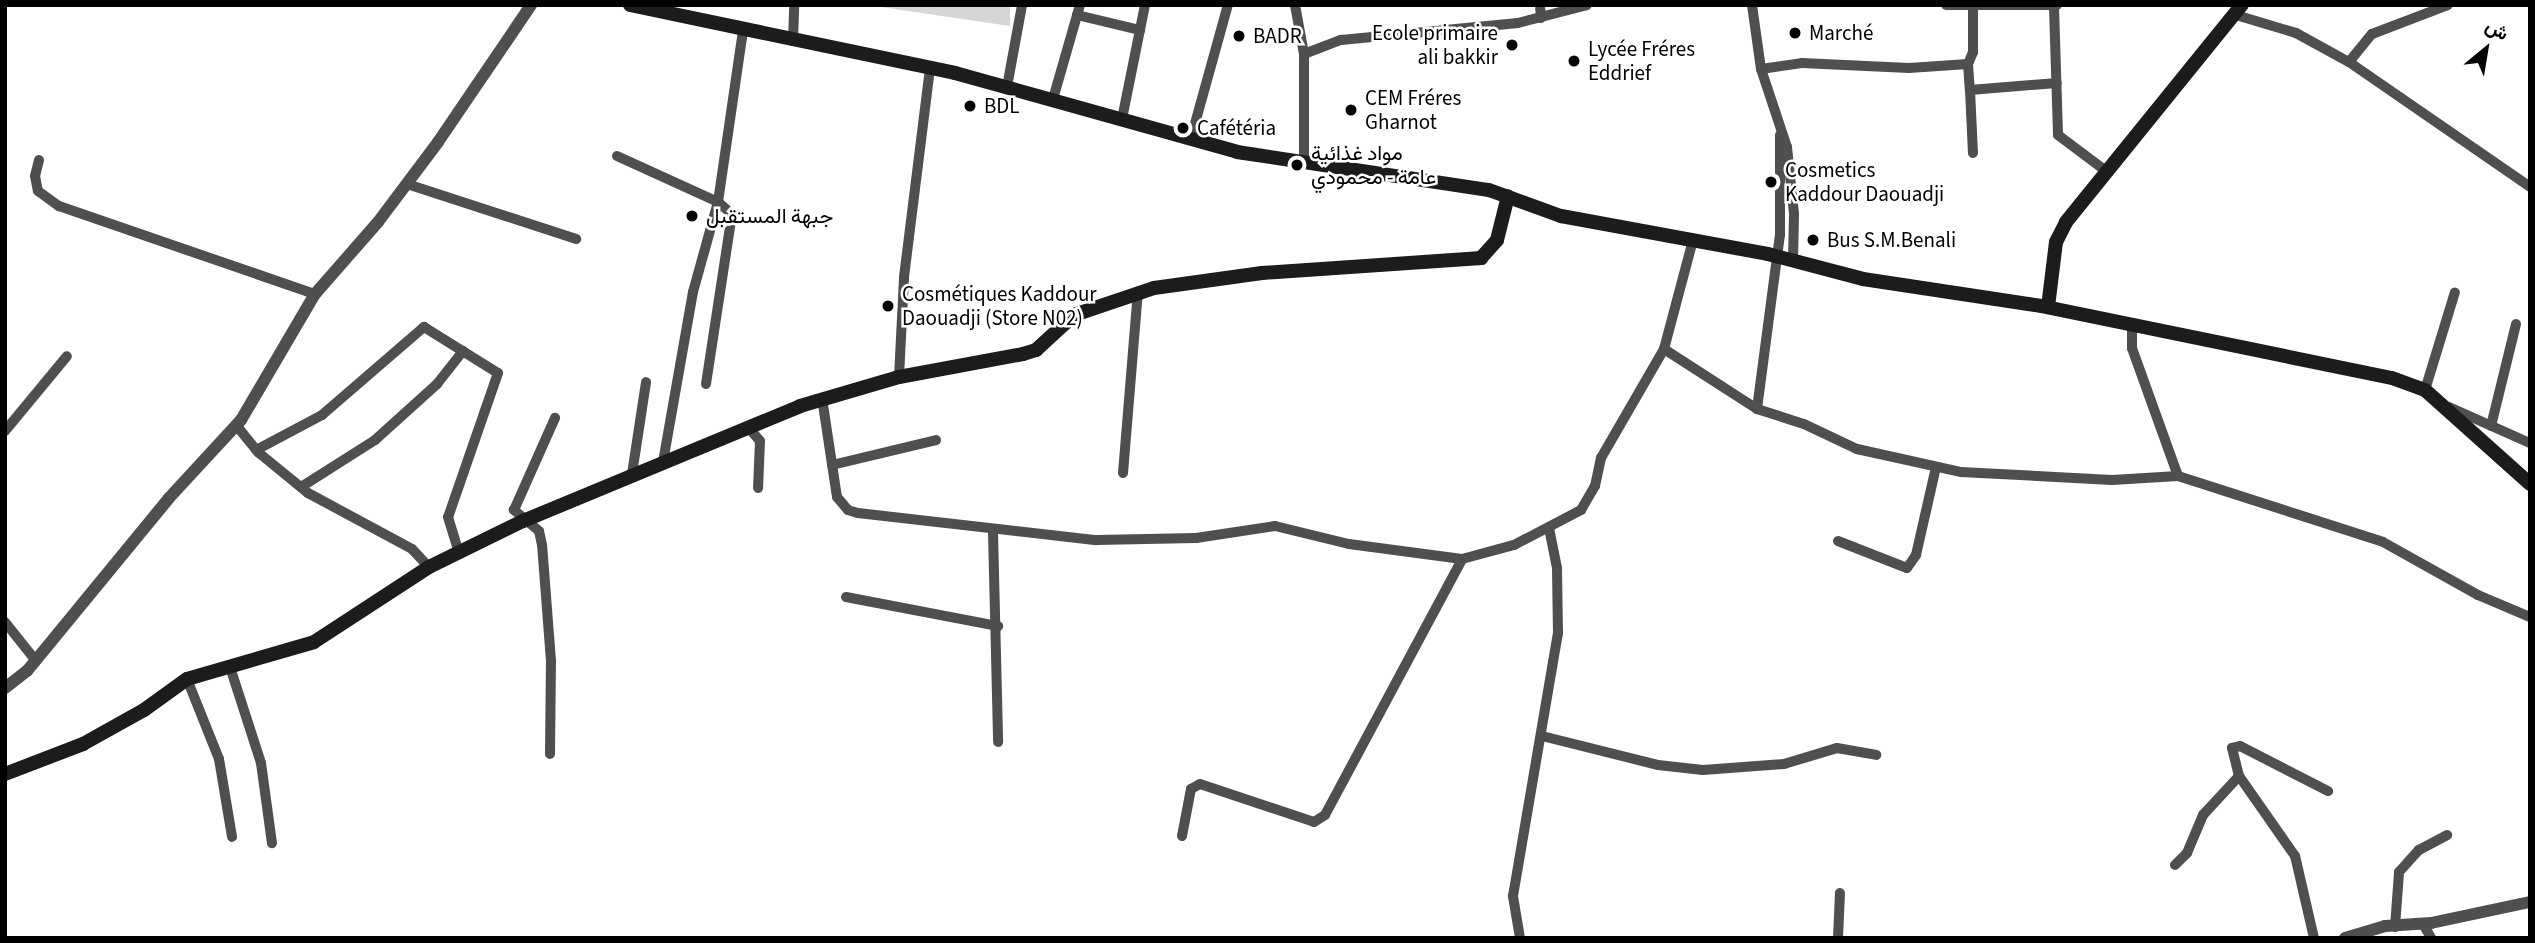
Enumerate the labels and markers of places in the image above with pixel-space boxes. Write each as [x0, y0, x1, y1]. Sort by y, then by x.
place label: Ecole primaire ali bakkir [1372, 20, 1498, 70]
place label: Marché [1809, 20, 1873, 46]
place label: BADR [1253, 23, 1302, 49]
marker: Marché [1787, 25, 1803, 41]
marker: BADR [1231, 28, 1247, 44]
place label: Lycée Fréres Eddrief [1588, 36, 1695, 86]
marker: Ecole primaire ali bakkir [1504, 37, 1520, 53]
marker: Lycée Fréres Eddrief [1566, 53, 1582, 69]
place label: CEM Fréres Gharnot [1365, 85, 1461, 135]
place label: BDL [984, 93, 1019, 119]
marker: BDL [962, 98, 978, 114]
marker: CEM Fréres Gharnot [1343, 102, 1359, 118]
place label: Cafétéria [1197, 115, 1276, 141]
marker: Cafétéria [1175, 120, 1191, 136]
place label: مواد غذائية عامة - محمودي [1311, 140, 1436, 190]
marker: مواد غذائية عامة - محمودي [1289, 157, 1305, 173]
place label: Cosmetics Kaddour Daouadji [1785, 157, 1944, 207]
marker: Cosmetics Kaddour Daouadji [1763, 174, 1779, 190]
place label: جبهة المستقبل [706, 203, 833, 229]
marker: جبهة المستقبل [684, 208, 700, 224]
place label: Bus S.M.Benali [1827, 227, 1956, 253]
marker: Bus S.M.Benali [1805, 232, 1821, 248]
place label: Cosmétiques Kaddour Daouadji (Store N02) [902, 281, 1097, 331]
marker: Cosmétiques Kaddour Daouadji (Store N02) [880, 298, 896, 314]

